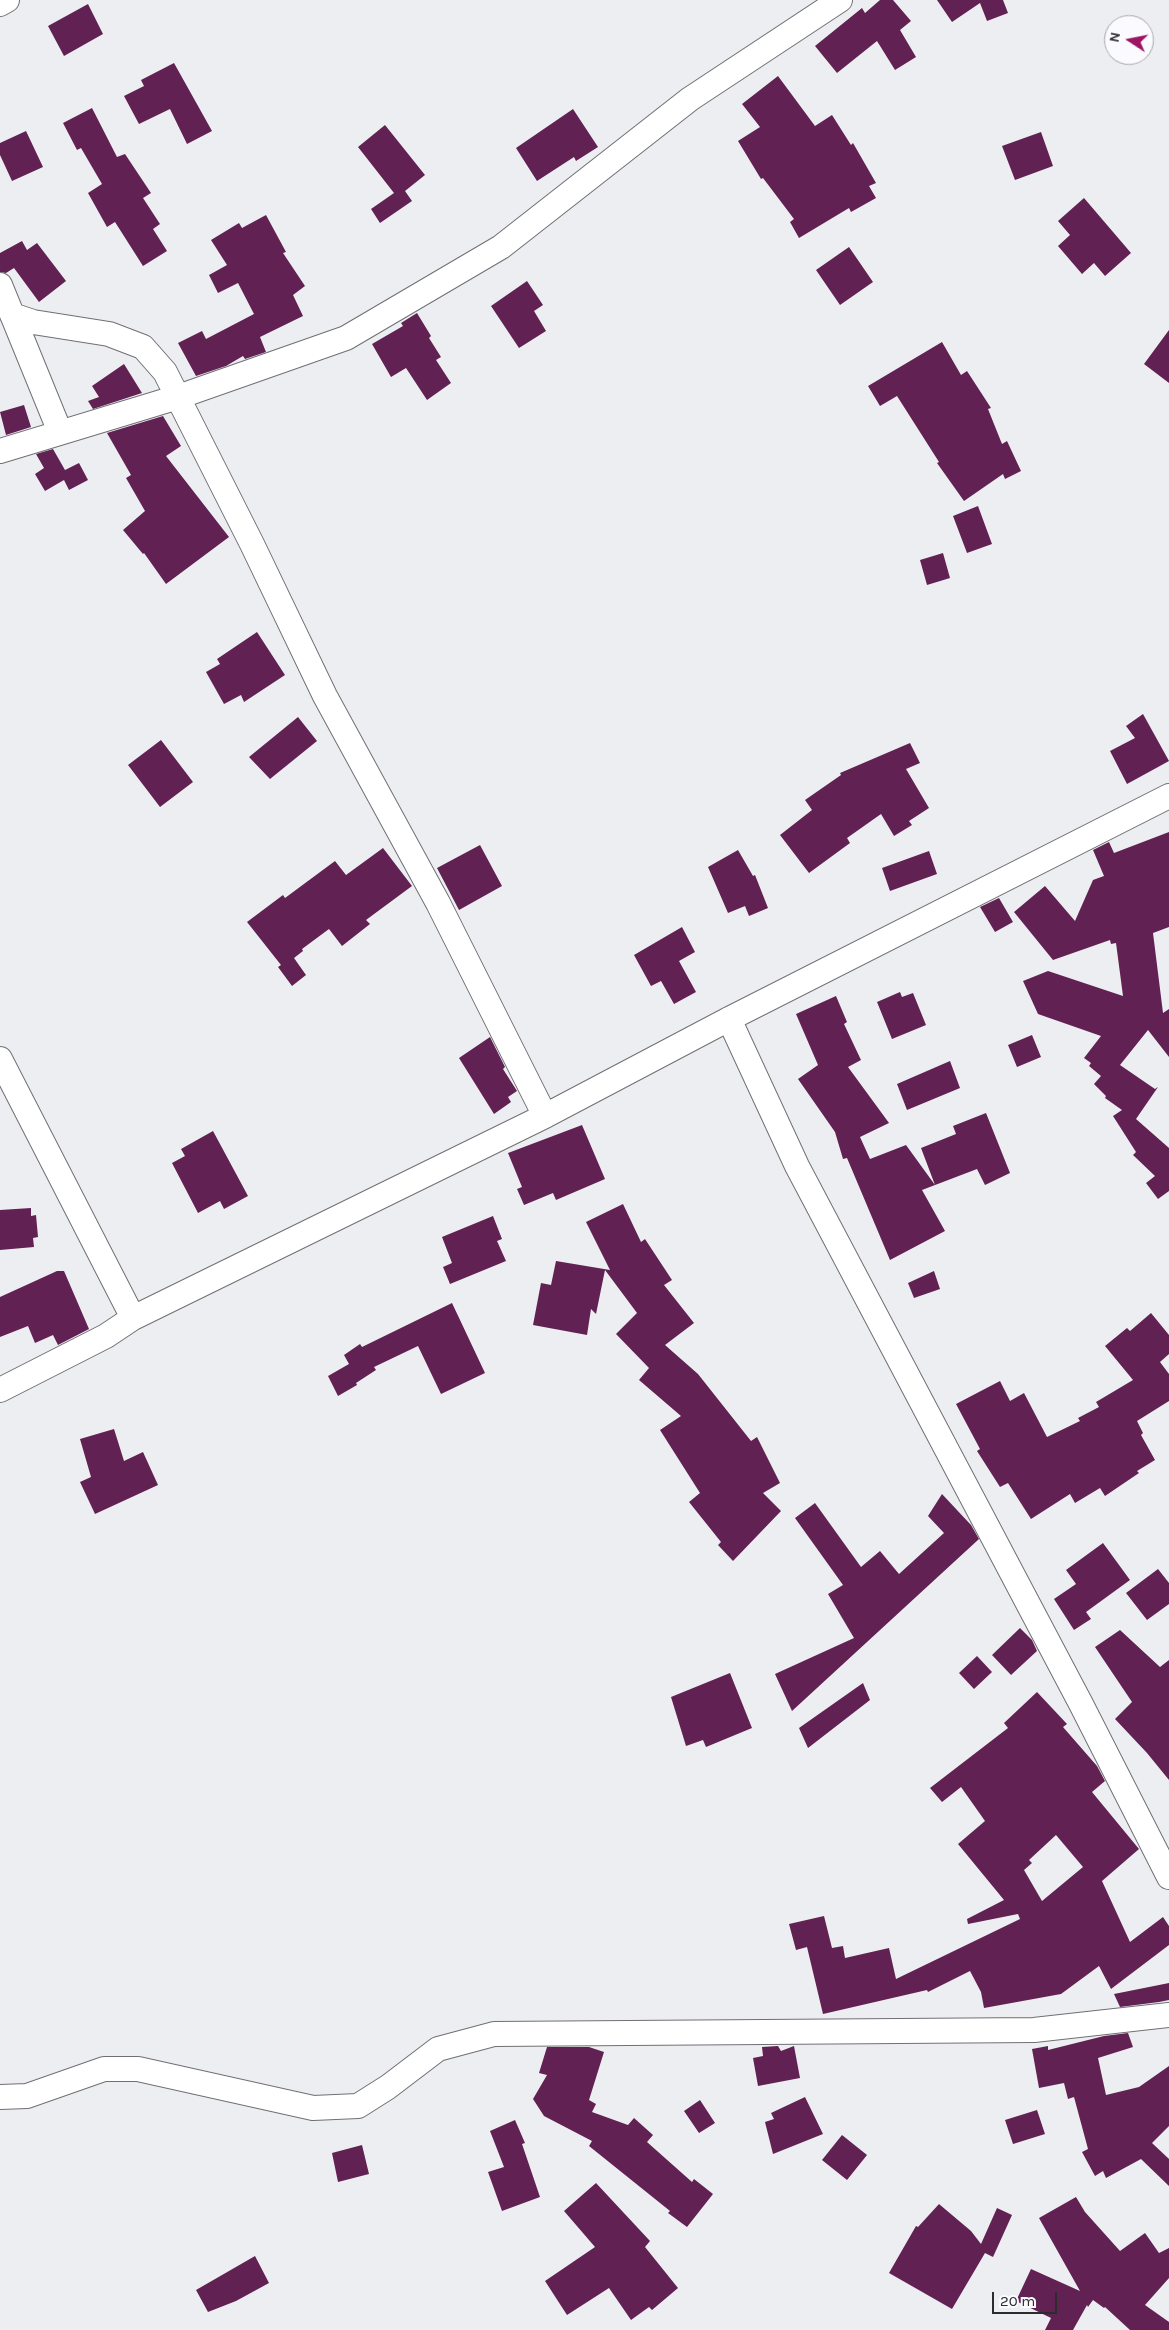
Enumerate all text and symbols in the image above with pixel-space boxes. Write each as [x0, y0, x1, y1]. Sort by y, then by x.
north arrow [1104, 15, 1154, 65]
text: N [1105, 31, 1124, 44]
scale bar [994, 2282, 1059, 2314]
text: 20 m [1000, 2292, 1035, 2310]

